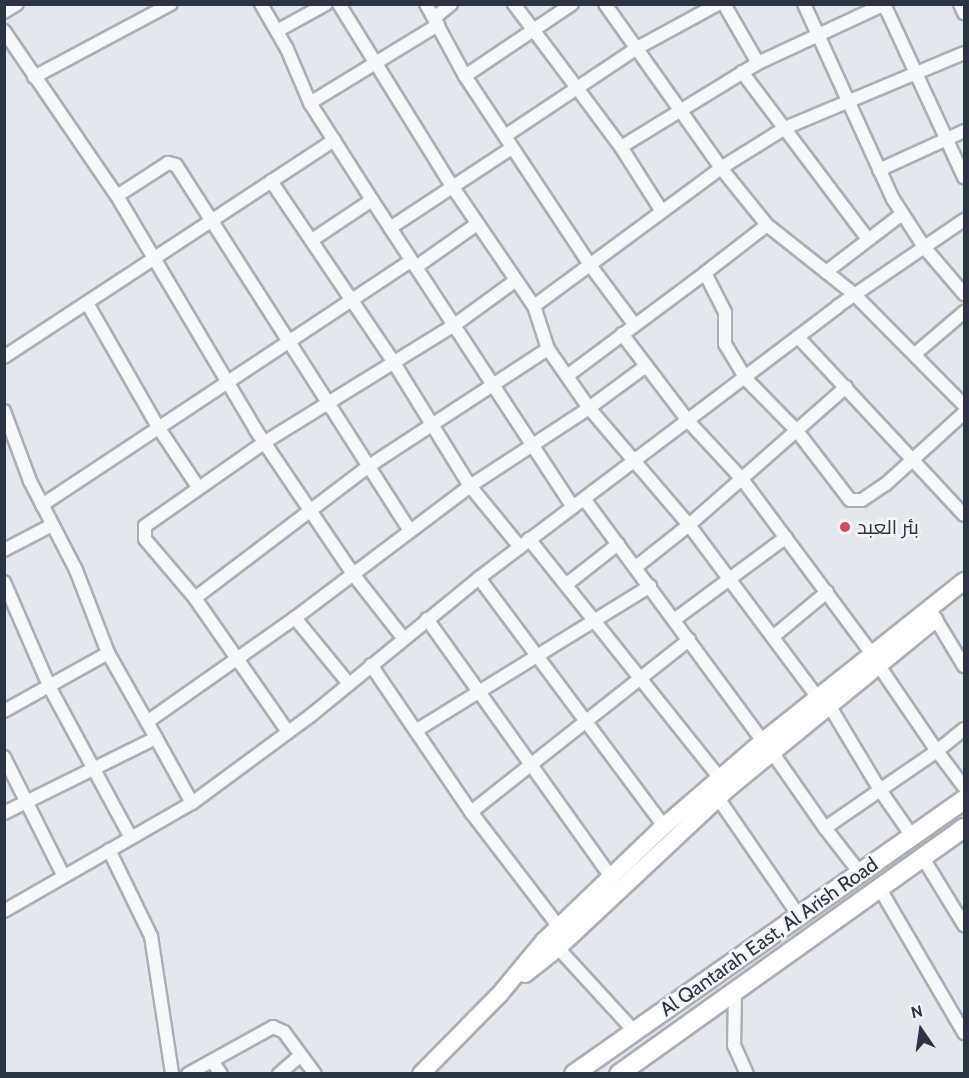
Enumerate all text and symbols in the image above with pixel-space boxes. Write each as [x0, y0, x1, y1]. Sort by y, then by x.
place label: بئر العبد [857, 515, 919, 539]
marker: بئر العبد [838, 520, 852, 534]
street label: Al Qantarah East, Al Arish Road [655, 852, 883, 1022]
north arrow [891, 1000, 951, 1060]
text: N [909, 1001, 924, 1023]

